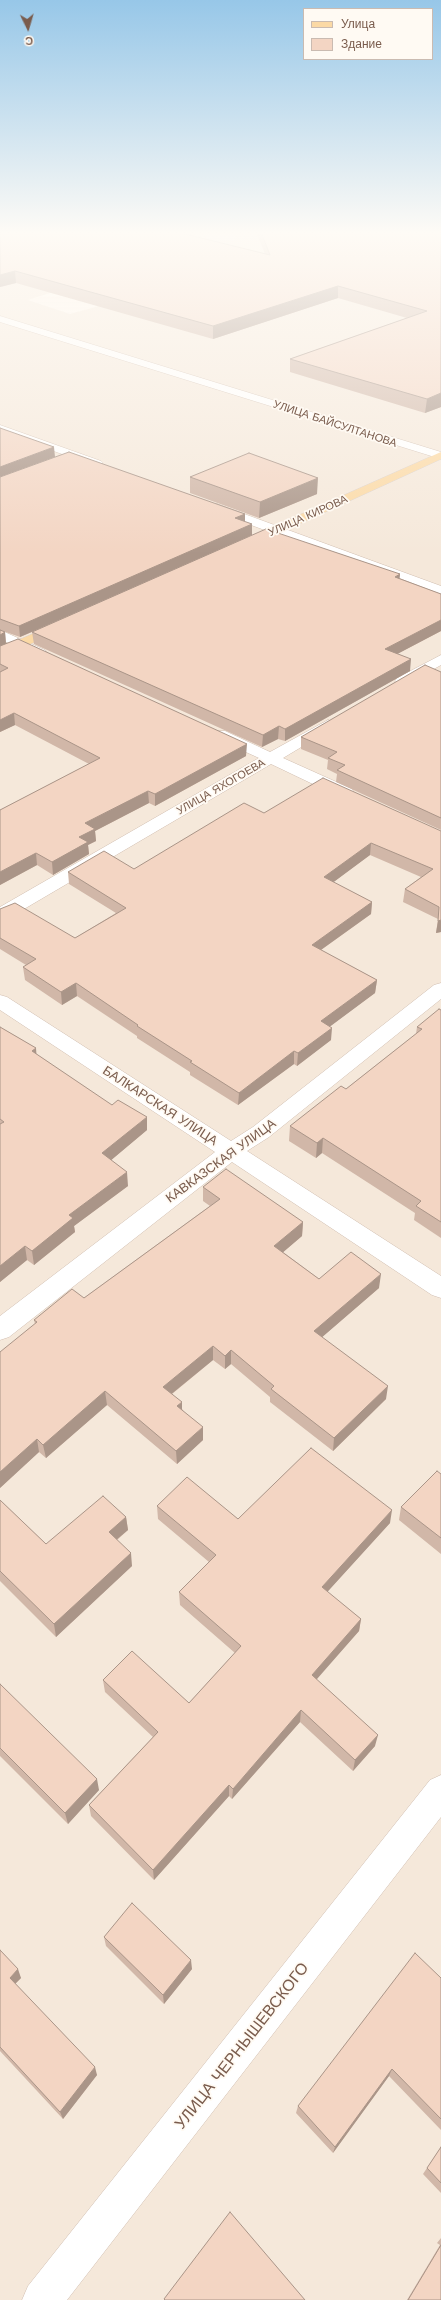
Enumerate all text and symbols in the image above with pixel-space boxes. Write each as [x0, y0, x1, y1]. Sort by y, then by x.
north arrow [8, 8, 48, 48]
legend [303, 8, 433, 60]
text: Улица [341, 17, 375, 31]
text: С [25, 34, 34, 47]
text: Здание [341, 37, 382, 51]
street label: УЛИЦА БАЙСУЛТАНОВА [272, 398, 398, 450]
street label: УЛИЦА КИРОВА [266, 493, 350, 539]
street label: УЛИЦА ЯХОГОЕВА [174, 756, 268, 818]
street label: БАЛКАРСКАЯ УЛИЦА [100, 1063, 220, 1149]
street label: КАВКАЗСКАЯ УЛИЦА [163, 1116, 279, 1206]
street label: УЛИЦА ЧЕРНЫШЕВСКОГО [171, 1959, 313, 2133]

